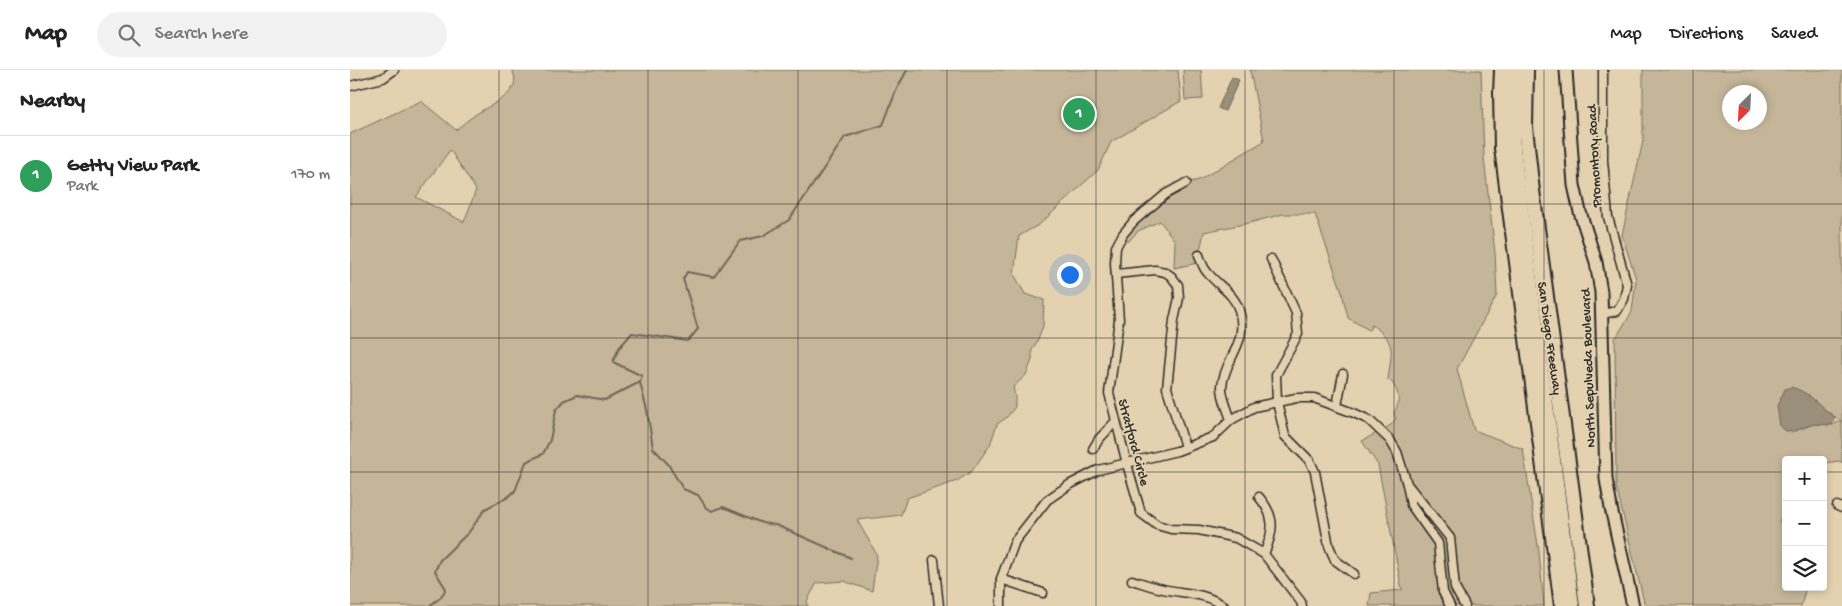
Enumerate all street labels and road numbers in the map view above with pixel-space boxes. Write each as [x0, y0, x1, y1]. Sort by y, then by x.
street label: Promontory Road [1584, 102, 1607, 209]
street label: San Diego Freeway [1532, 281, 1565, 396]
street label: North Sepulveda Boulevard [1578, 286, 1601, 448]
street label: Stratford Circle [1113, 397, 1153, 489]

